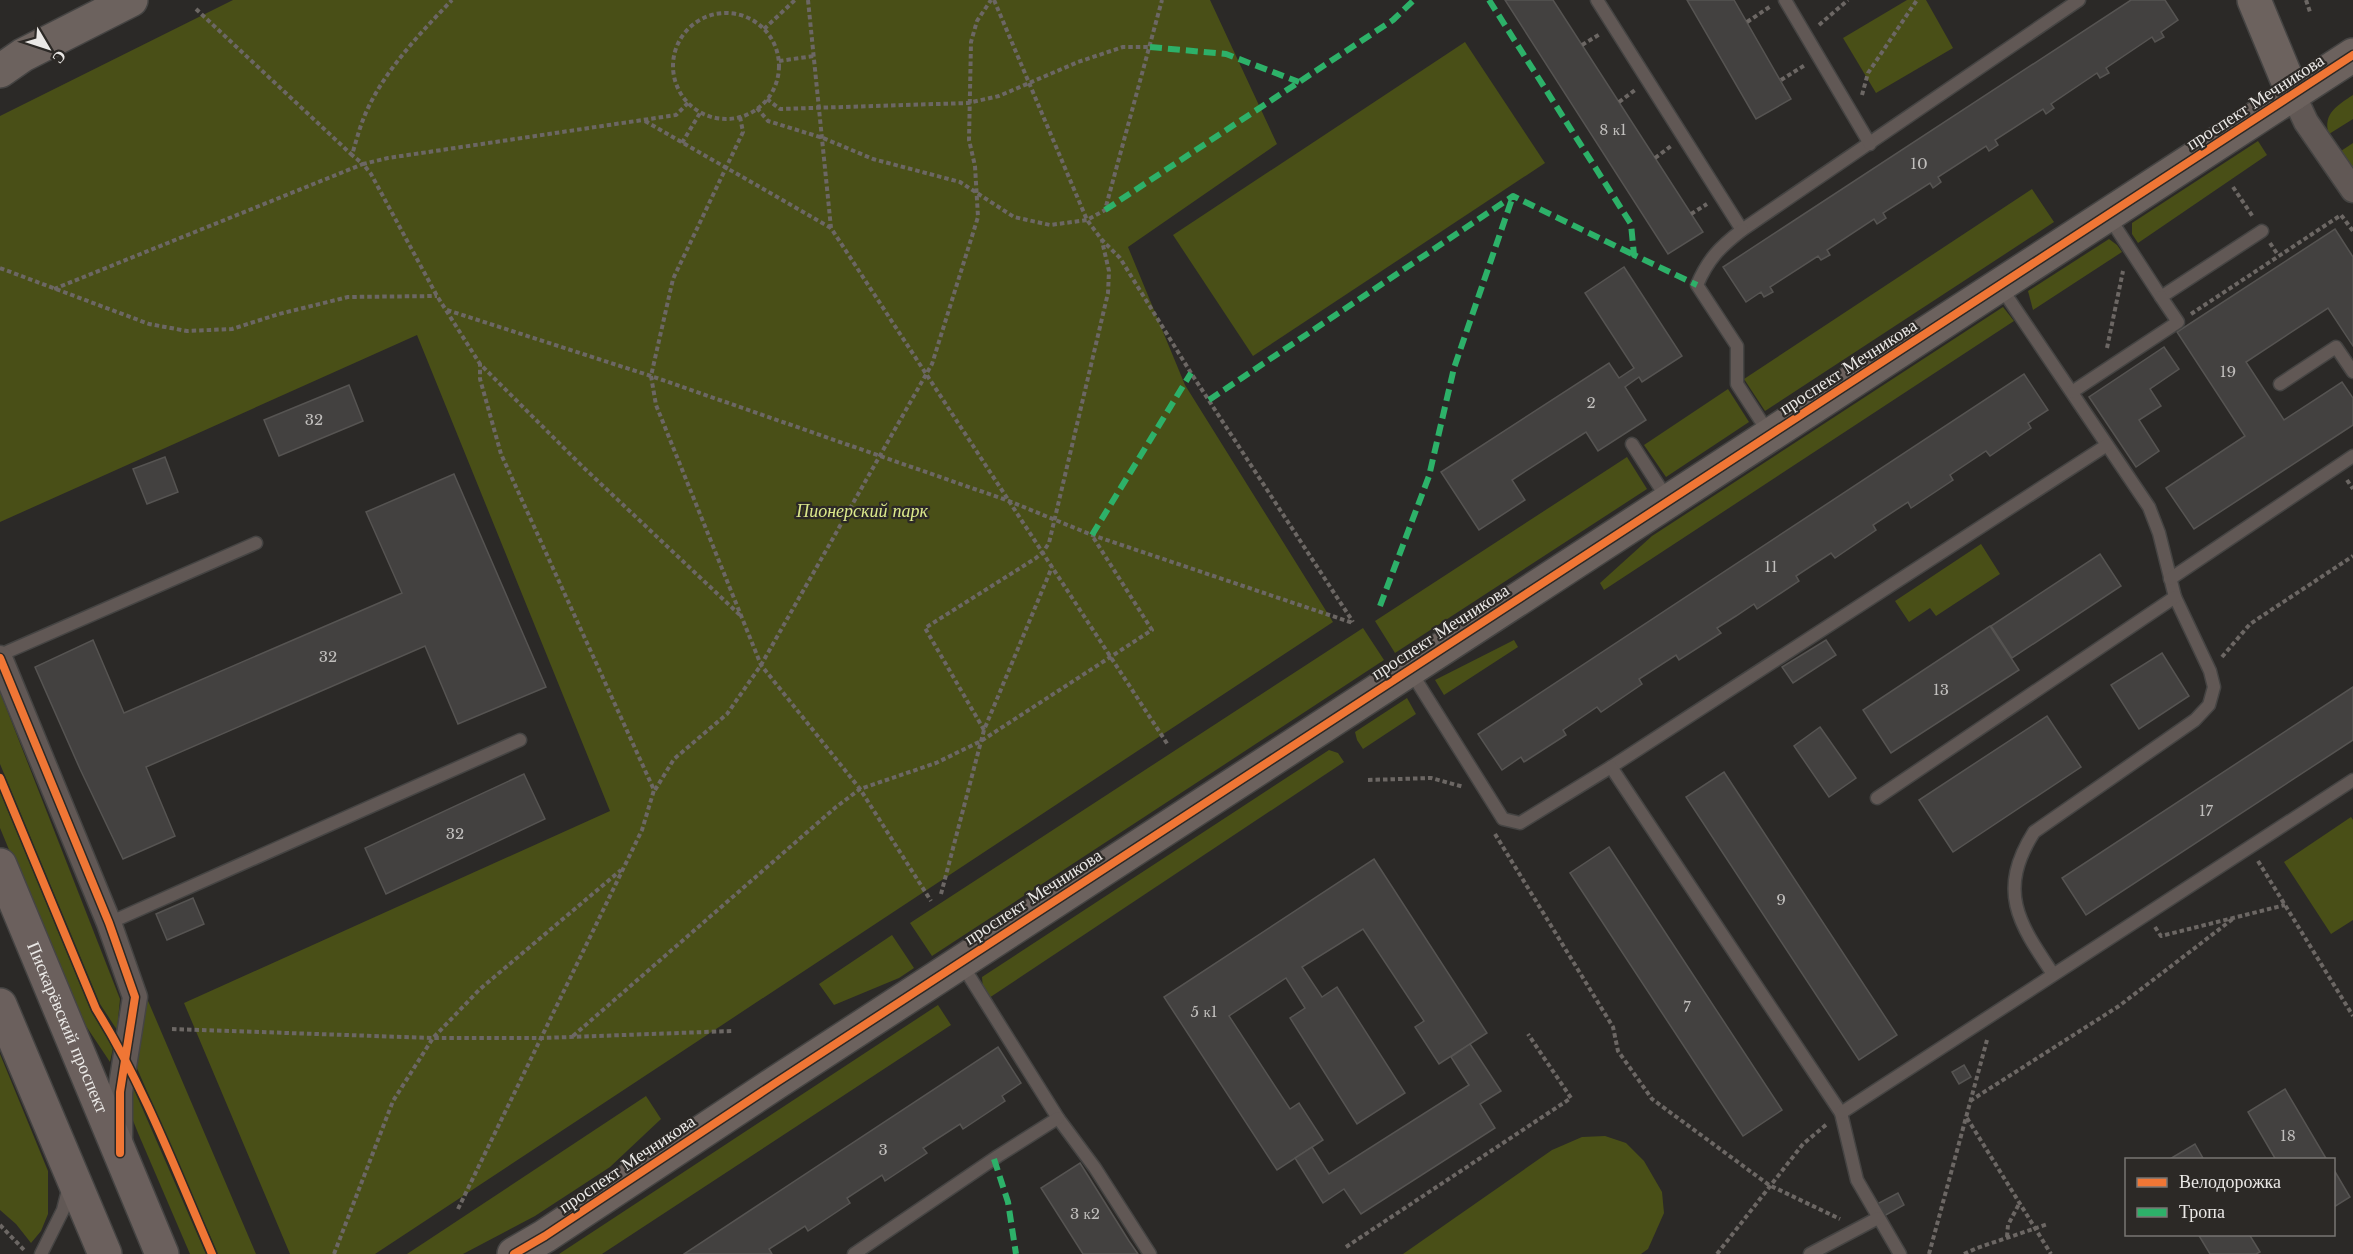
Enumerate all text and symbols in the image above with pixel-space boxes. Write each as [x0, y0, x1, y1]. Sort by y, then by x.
north arrow [18, 18, 78, 78]
text: С [48, 47, 71, 68]
street label: проспект Мечникова [2182, 49, 2328, 155]
house number: 8 к1 [1599, 120, 1627, 139]
house number: 10 [1910, 154, 1928, 173]
street label: проспект Мечникова [1775, 314, 1921, 420]
house number: 19 [2220, 362, 2236, 381]
house number: 2 [1586, 393, 1596, 412]
house number: 32 [305, 410, 323, 429]
park label: Пионерский парк [795, 500, 928, 522]
house number: 11 [1764, 557, 1778, 576]
street label: проспект Мечникова [1367, 579, 1513, 685]
house number: 32 [319, 647, 337, 666]
house number: 13 [1933, 680, 1949, 699]
house number: 17 [2199, 801, 2214, 820]
house number: 32 [446, 824, 464, 843]
street label: проспект Мечникова [960, 844, 1106, 950]
house number: 9 [1776, 890, 1786, 909]
street label: Пискарёвский проспект [22, 938, 113, 1117]
house number: 7 [1683, 997, 1691, 1016]
house number: 5 к1 [1191, 1002, 1217, 1021]
street label: проспект Мечникова [555, 1110, 699, 1218]
house number: 18 [2280, 1126, 2296, 1145]
house number: 3 [878, 1140, 888, 1159]
legend [2125, 1158, 2335, 1236]
text: Велодорожка [2179, 1171, 2281, 1193]
text: Тропа [2179, 1201, 2225, 1223]
house number: 3 к2 [1070, 1204, 1100, 1223]

